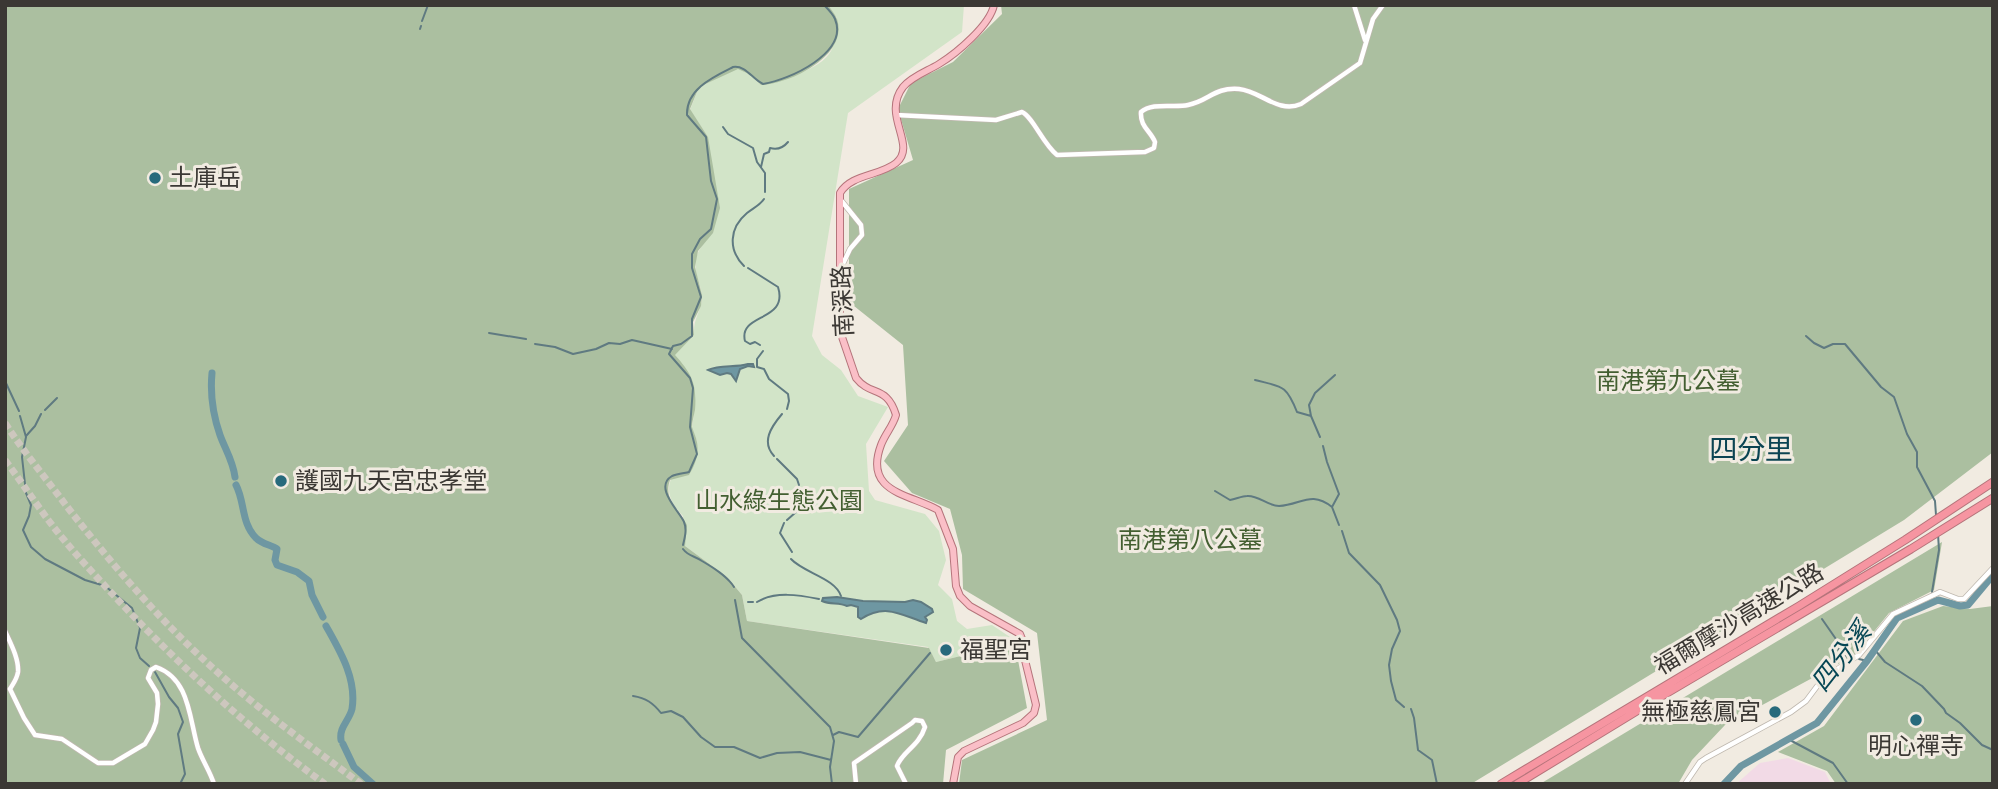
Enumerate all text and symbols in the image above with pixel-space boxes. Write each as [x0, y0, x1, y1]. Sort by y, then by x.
place label: 土庫岳 [169, 162, 241, 193]
marker: 土庫岳 [147, 170, 163, 186]
street label: 南深路 [825, 264, 860, 338]
park label: 南港第九公墓 [1596, 365, 1740, 396]
district label: 四分里 [1709, 431, 1793, 467]
place label: 護國九天宮忠孝堂 [295, 465, 487, 496]
marker: 護國九天宮忠孝堂 [273, 473, 289, 489]
park label: 山水綠生態公園 [695, 485, 863, 516]
park label: 南港第八公墓 [1118, 524, 1262, 555]
street label: 福爾摩沙高速公路 [1648, 556, 1829, 681]
water label: 四分溪 [1804, 613, 1881, 698]
place label: 福聖宮 [960, 634, 1032, 665]
marker: 福聖宮 [938, 642, 954, 658]
place label: 無極慈鳳宮 [1641, 696, 1761, 727]
marker: 無極慈鳳宮 [1767, 704, 1783, 720]
marker: 明心禪寺 [1908, 712, 1924, 728]
place label: 明心禪寺 [1868, 730, 1964, 761]

